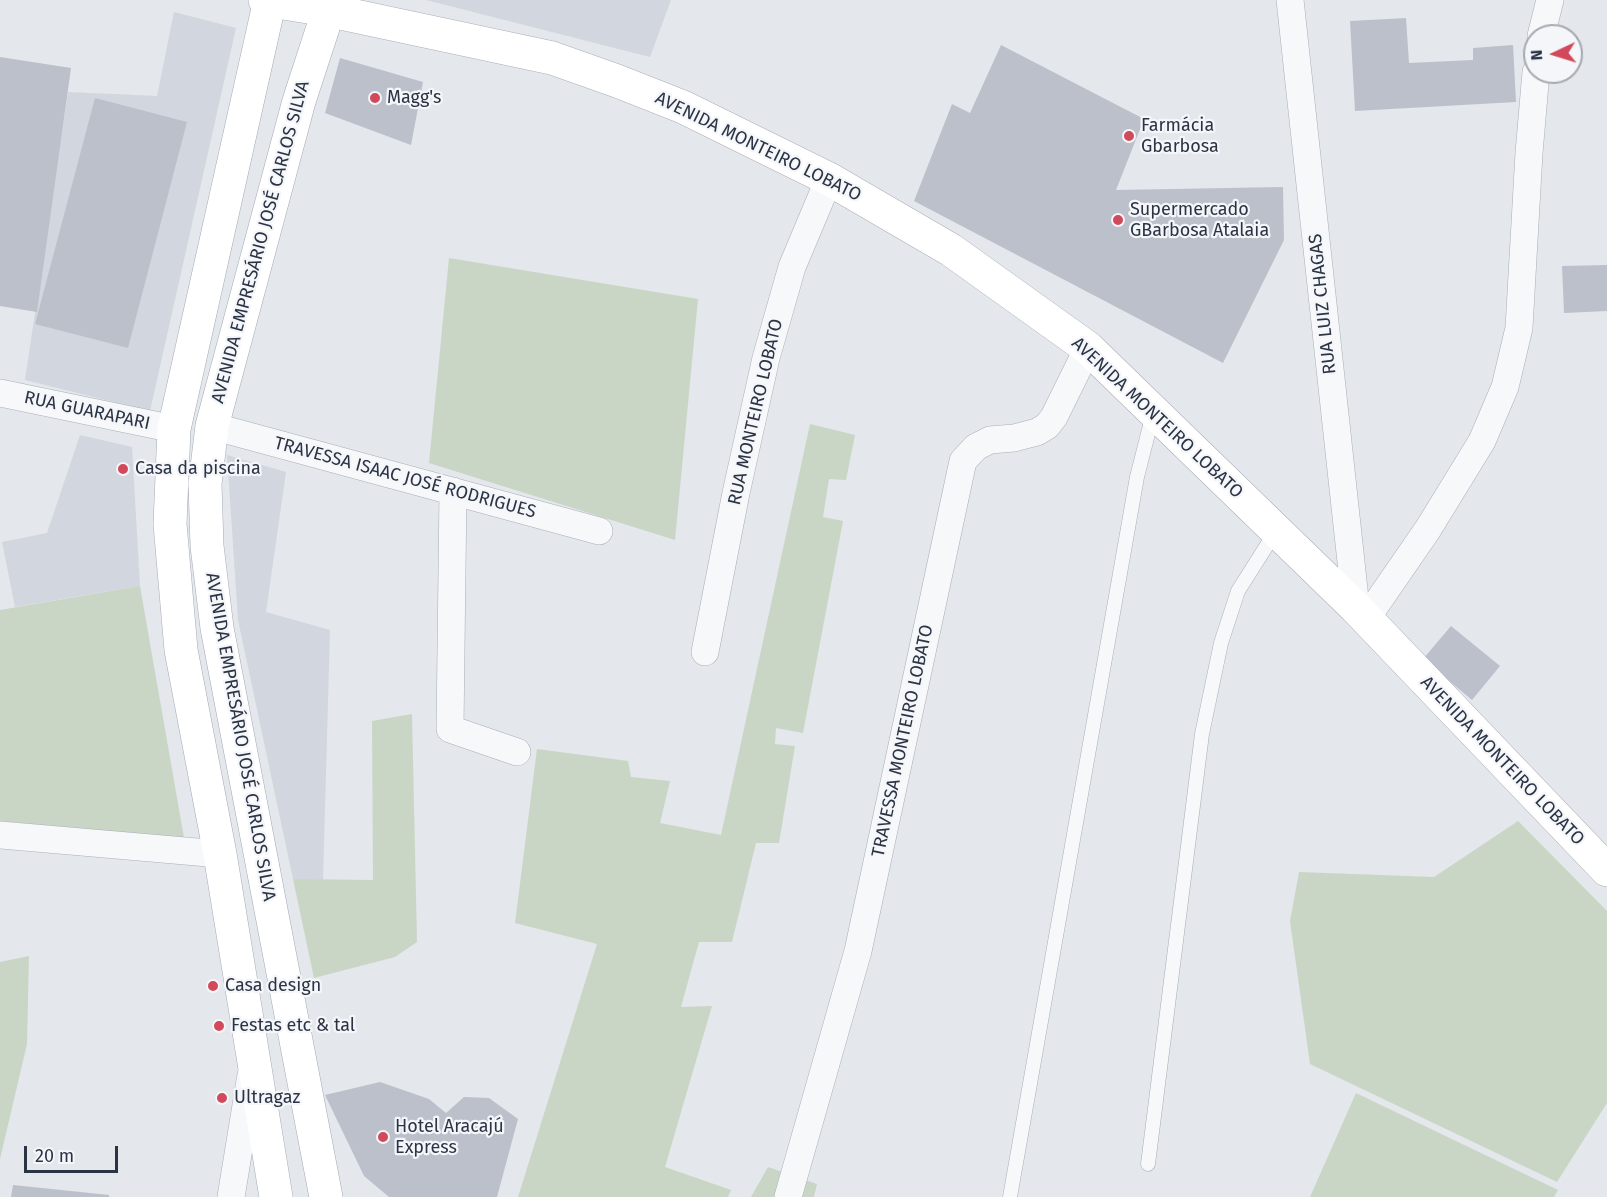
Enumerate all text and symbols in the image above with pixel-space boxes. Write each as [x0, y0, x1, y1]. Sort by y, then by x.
north arrow [1523, 24, 1583, 84]
text: N [1527, 49, 1546, 61]
street label: AVENIDA EMPRESÁRIO JOSÉ CARLOS SILVA [207, 78, 315, 406]
place label: Magg's [387, 87, 442, 109]
street label: AVENIDA MONTEIRO LOBATO [651, 88, 865, 206]
marker: Magg's [368, 91, 382, 105]
place label: Farmácia Gbarbosa [1141, 115, 1219, 158]
marker: Farmácia Gbarbosa [1122, 129, 1136, 143]
place label: Supermercado GBarbosa Atalaia [1130, 199, 1269, 242]
marker: Supermercado GBarbosa Atalaia [1111, 213, 1125, 227]
street label: RUA LUIZ CHAGAS [1305, 233, 1341, 375]
street label: RUA MONTEIRO LOBATO [724, 317, 788, 507]
street label: AVENIDA MONTEIRO LOBATO [1067, 333, 1247, 503]
street label: RUA GUARAPARI [22, 387, 152, 435]
street label: TRAVESSA ISAAC JOSÉ RODRIGUES [272, 433, 538, 523]
place label: Casa da piscina [135, 458, 261, 480]
marker: Casa da piscina [116, 462, 130, 476]
street label: AVENIDA EMPRESÁRIO JOSÉ CARLOS SILVA [200, 571, 280, 903]
street label: TRAVESSA MONTEIRO LOBATO [868, 623, 938, 859]
street label: AVENIDA MONTEIRO LOBATO [1416, 672, 1588, 850]
place label: Casa design [225, 975, 321, 997]
marker: Casa design [206, 979, 220, 993]
place label: Festas etc & tal [231, 1015, 355, 1037]
marker: Festas etc & tal [212, 1019, 226, 1033]
place label: Ultragaz [234, 1087, 300, 1109]
marker: Ultragaz [215, 1091, 229, 1105]
place label: Hotel Aracajú Express [395, 1116, 504, 1158]
marker: Hotel Aracajú Express [376, 1130, 390, 1144]
scale bar [27, 1134, 122, 1172]
text: 20 m [35, 1145, 74, 1167]

